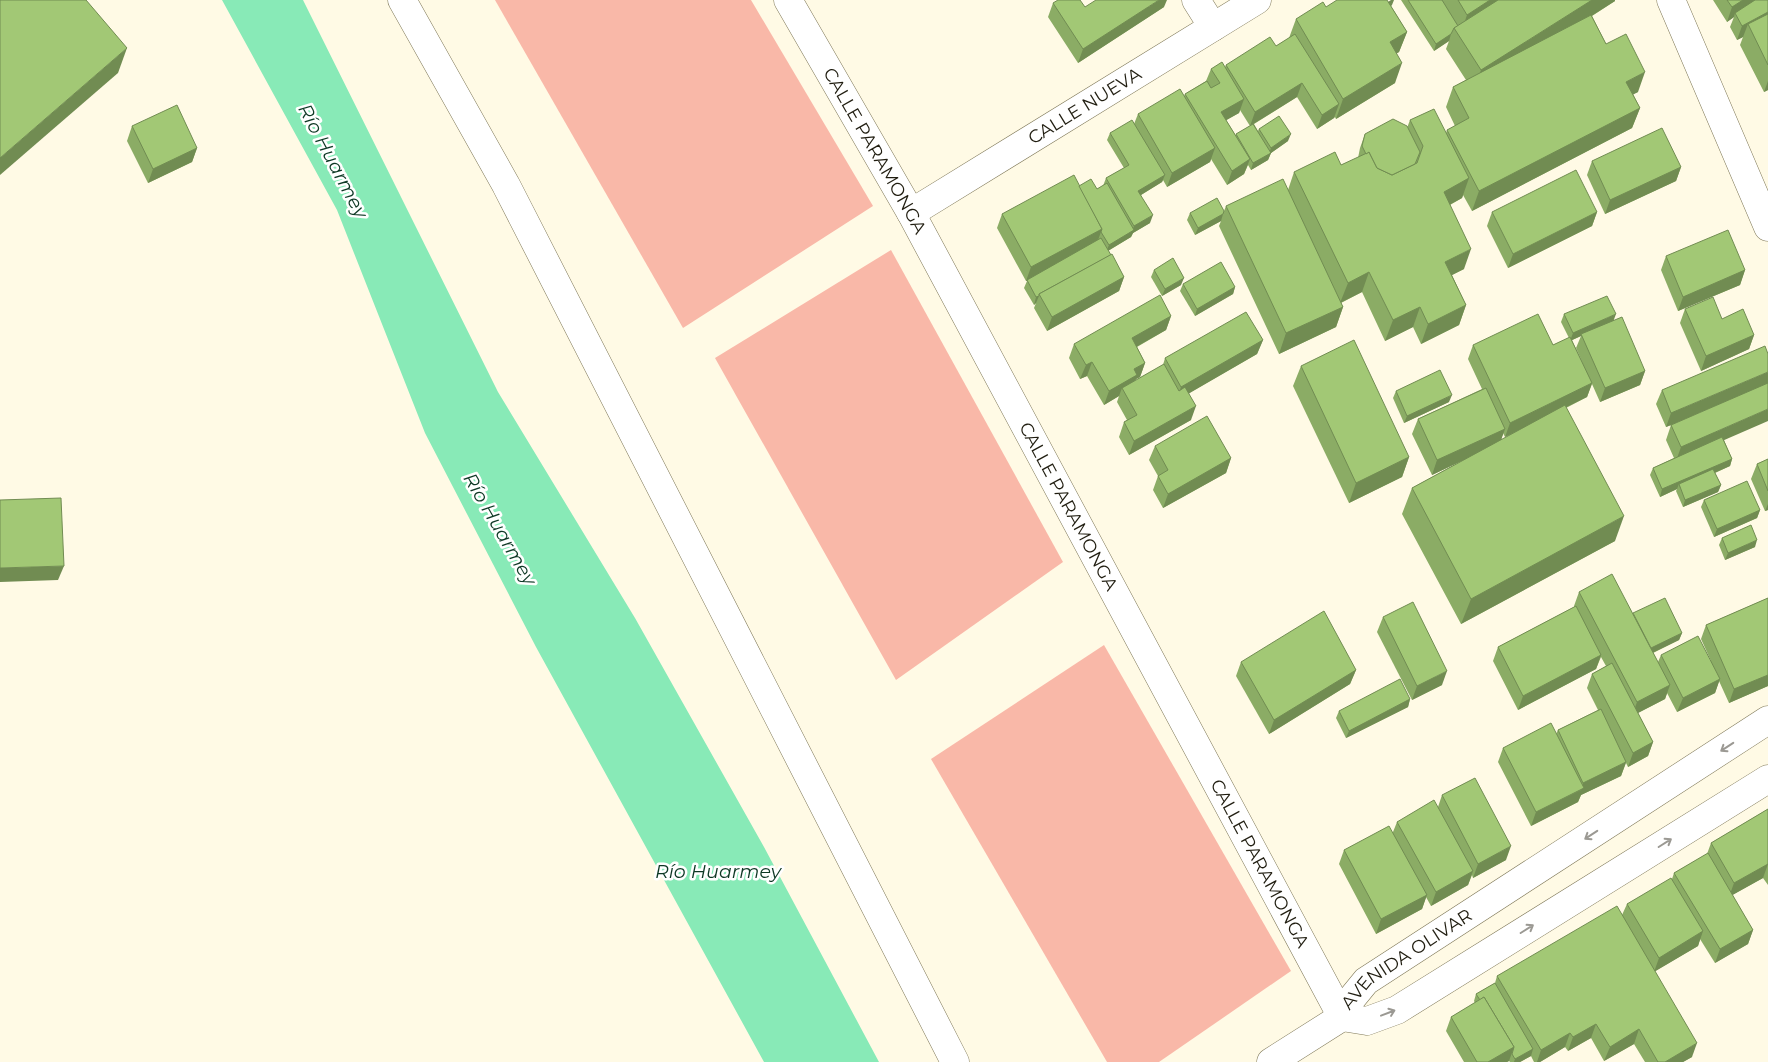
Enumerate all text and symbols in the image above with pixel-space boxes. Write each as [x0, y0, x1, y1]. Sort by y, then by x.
street label: CALLE NUEVA [1024, 63, 1145, 149]
street label: CALLE PARAMONGA [818, 64, 931, 238]
water label: Río Huarmey [293, 100, 374, 224]
street label: CALLE PARAMONGA [1014, 418, 1123, 595]
water label: Río Huarmey [459, 469, 542, 591]
one-way arrow [1720, 742, 1734, 752]
street label: CALLE PARAMONGA [1206, 775, 1314, 952]
one-way arrow [1584, 831, 1598, 841]
one-way arrow [1658, 838, 1672, 848]
water label: Río Huarmey [655, 860, 783, 883]
street label: AVENIDA OLIVAR [1336, 904, 1476, 1014]
one-way arrow [1520, 924, 1534, 934]
one-way arrow [1381, 1008, 1396, 1017]

